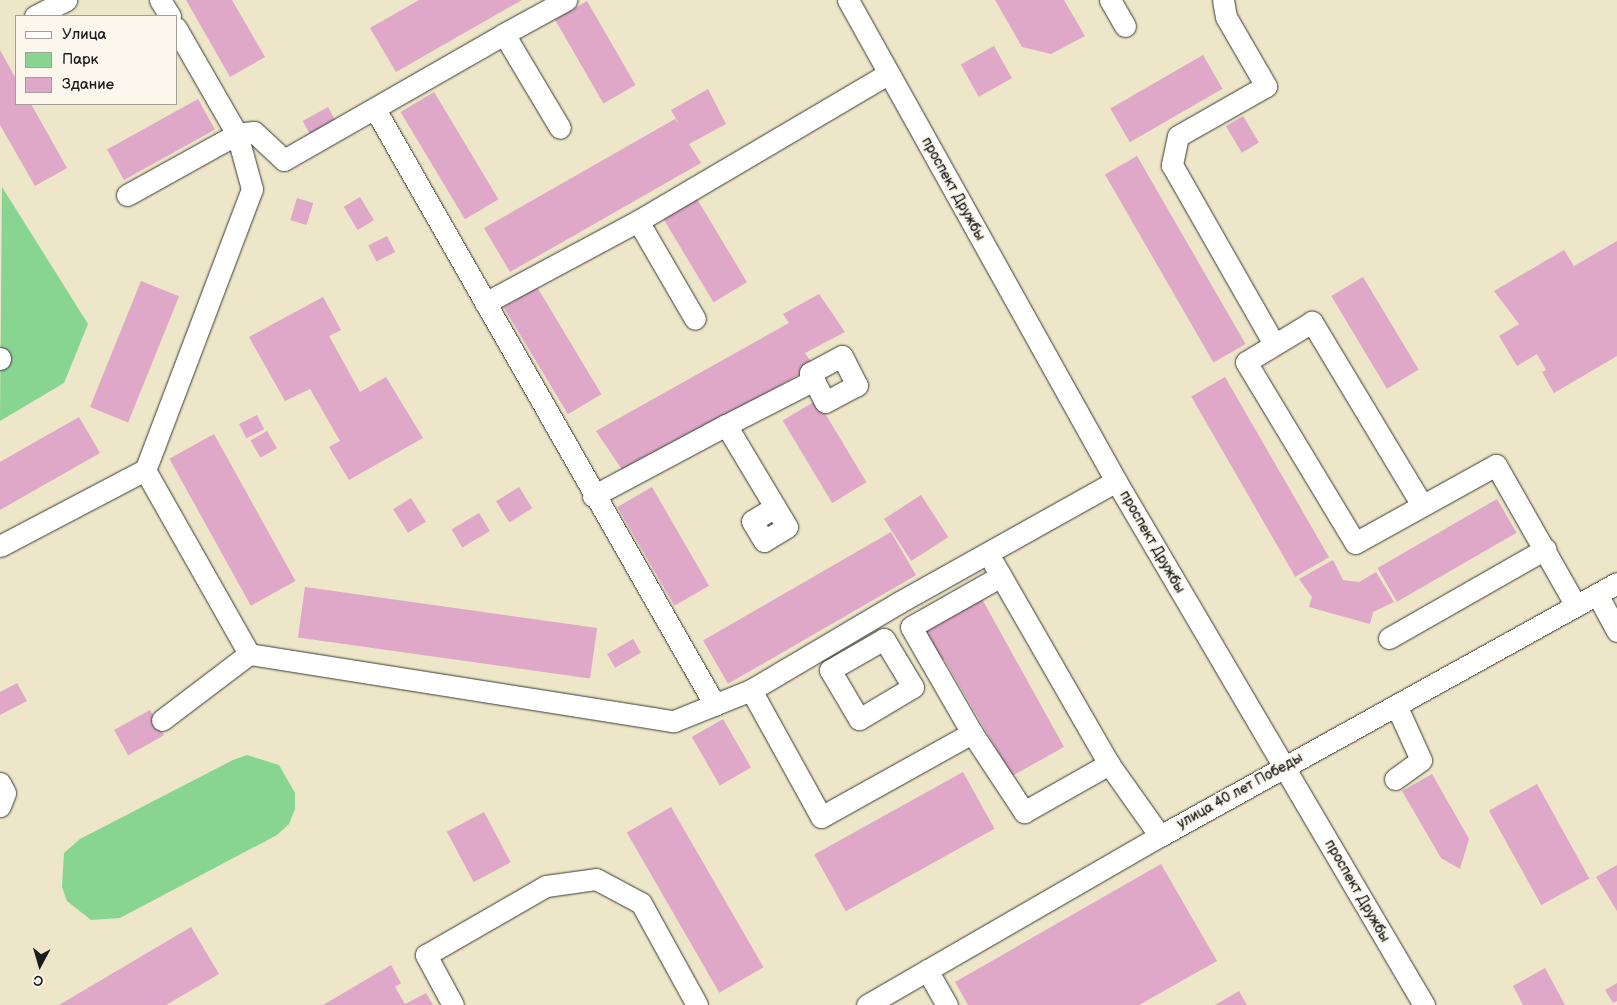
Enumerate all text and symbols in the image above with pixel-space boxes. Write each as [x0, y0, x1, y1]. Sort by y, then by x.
legend [15, 15, 178, 105]
text: Улица [62, 25, 106, 44]
text: Парк [62, 50, 99, 69]
text: Здание [62, 75, 114, 94]
street label: проспект Дружбы [918, 134, 988, 244]
street label: проспект Дружбы [1116, 488, 1188, 596]
street label: улица 40 лет Победы [1174, 749, 1306, 833]
street label: проспект Дружбы [1321, 837, 1393, 945]
north arrow [15, 940, 65, 990]
text: С [33, 971, 44, 989]

